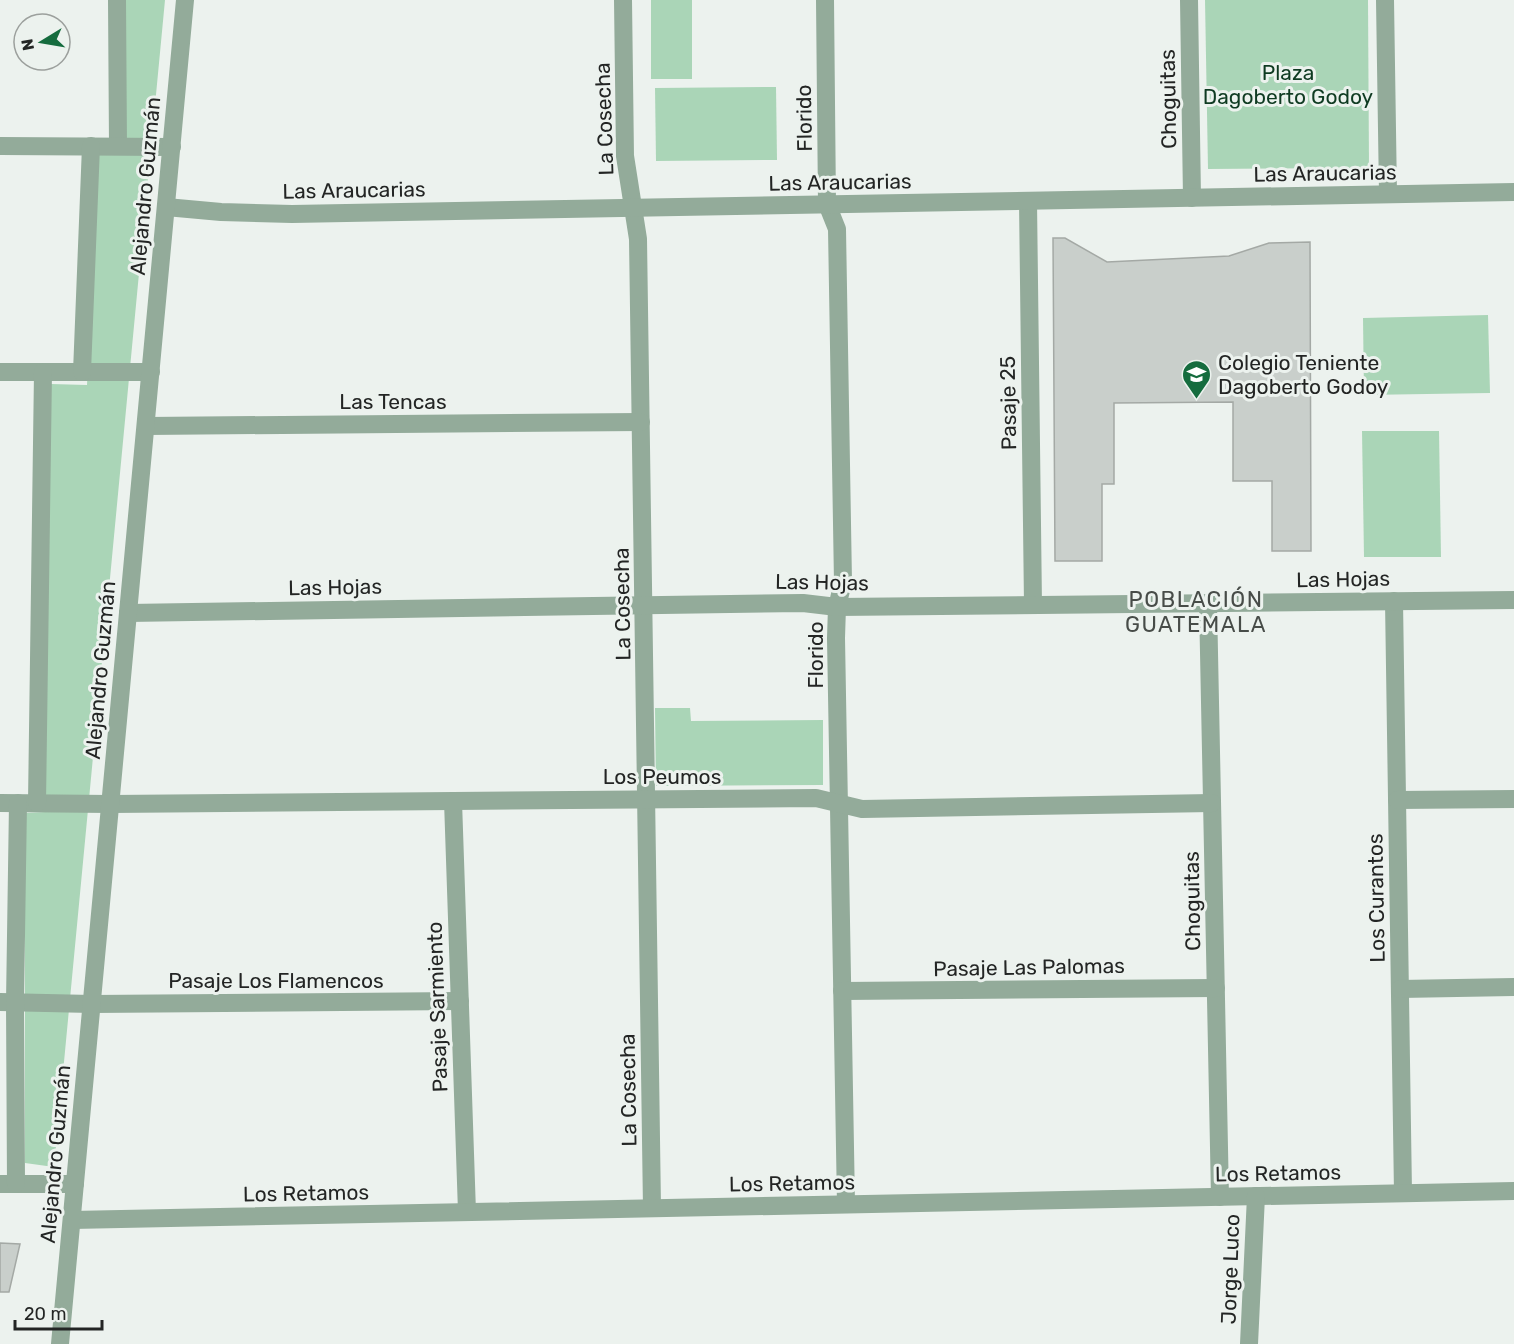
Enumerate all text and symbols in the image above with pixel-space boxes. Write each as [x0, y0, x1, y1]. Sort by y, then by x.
north arrow [12, 12, 72, 72]
text: N [17, 37, 38, 52]
street label: Choguitas [1155, 49, 1181, 149]
park label: Plaza Dagoberto Godoy [1203, 60, 1374, 109]
street label: La Cosecha [590, 62, 618, 176]
street label: Florido [791, 84, 817, 152]
street label: Alejandro Guzmán [125, 96, 165, 276]
street label: Las Araucarias [1253, 159, 1397, 187]
street label: Las Araucarias [768, 168, 912, 196]
street label: Las Araucarias [282, 176, 426, 204]
place label: Colegio Teniente Dagoberto Godoy [1218, 350, 1389, 399]
street label: Pasaje 25 [995, 356, 1021, 450]
school or university icon: Colegio Teniente Dagoberto Godoy [1181, 358, 1213, 400]
street label: Las Tencas [339, 389, 447, 414]
street label: La Cosecha [609, 547, 635, 661]
street label: Las Hojas [1296, 566, 1390, 592]
street label: Las Hojas [775, 569, 869, 595]
street label: Las Hojas [288, 574, 382, 600]
street label: Alejandro Guzmán [80, 580, 120, 760]
district label: POBLACIÓN GUATEMALA [1125, 586, 1267, 638]
street label: Florido [803, 621, 828, 689]
street label: Los Peumos [603, 764, 721, 789]
street label: Los Curantos [1362, 833, 1390, 963]
street label: Choguitas [1179, 851, 1205, 951]
street label: Pasaje Sarmiento [422, 921, 452, 1093]
street label: Pasaje Las Palomas [933, 953, 1125, 981]
street label: Pasaje Los Flamencos [168, 968, 384, 993]
street label: La Cosecha [615, 1033, 641, 1147]
street label: Alejandro Guzmán [35, 1064, 75, 1244]
street label: Los Retamos [1215, 1159, 1341, 1187]
street label: Los Retamos [729, 1169, 855, 1197]
street label: Los Retamos [243, 1179, 369, 1207]
street label: Jorge Luco [1216, 1213, 1244, 1325]
scale bar [15, 1293, 102, 1331]
text: 20 m [24, 1303, 66, 1325]

